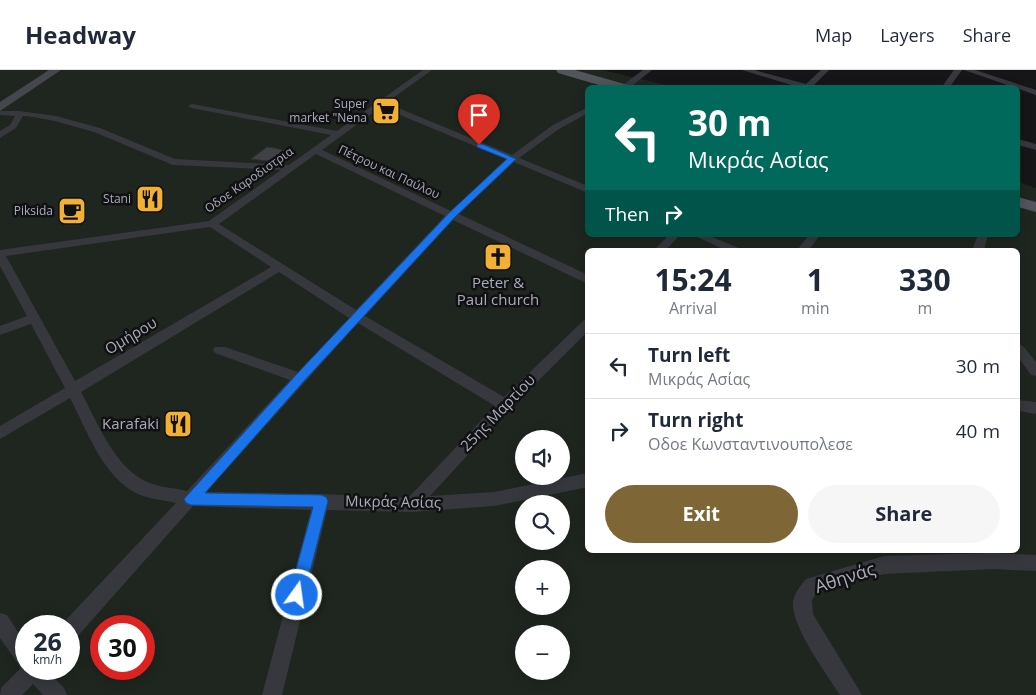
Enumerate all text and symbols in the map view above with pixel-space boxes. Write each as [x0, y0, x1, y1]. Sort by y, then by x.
text: Headway [25, 18, 136, 51]
text: Map [815, 23, 852, 47]
text: Layers [880, 23, 935, 47]
text: Share [963, 23, 1011, 47]
pin [458, 94, 500, 145]
place label: Super market "Nena [289, 95, 367, 126]
supermarket icon: Super market "Nena [371, 96, 401, 126]
text: 30 m [688, 99, 771, 146]
icon: arrive [465, 101, 493, 129]
icon: left [605, 105, 670, 170]
street label: Πέτρου και Παύλου [336, 141, 443, 203]
street label: Oδοε Καροδιστρια [201, 142, 297, 217]
text: Μικράς Ασίας [688, 144, 829, 174]
restaurant icon: Stani [135, 184, 165, 214]
place label: Stani [103, 190, 131, 207]
cafe icon: Piksida [57, 196, 87, 226]
icon: right [659, 200, 687, 228]
text: Then [605, 201, 649, 227]
place label: Piksida [14, 202, 53, 219]
church icon: Peter & Paul church [483, 242, 513, 272]
text: 15:24 [654, 259, 732, 300]
text: 1 [807, 259, 824, 300]
text: 330 [899, 259, 951, 300]
place label: Peter & Paul church [457, 272, 539, 309]
text: Arrival [669, 297, 717, 319]
text: min [801, 297, 830, 319]
text: m [917, 297, 932, 319]
street label: Ομήρου [101, 312, 160, 358]
text: Turn left [648, 342, 730, 368]
icon: left [605, 352, 633, 380]
text: 30 m [956, 353, 1000, 379]
text: Μικράς Ασίας [648, 368, 750, 390]
street label: 25ης Μαρτίου [456, 370, 539, 455]
text: Turn right [648, 407, 743, 433]
restaurant icon: Karafaki [163, 409, 193, 439]
place label: Karafaki [102, 413, 159, 433]
icon: right [605, 417, 633, 445]
text: 40 m [956, 418, 1000, 444]
map controls [515, 430, 570, 680]
button: sound [515, 430, 570, 485]
text: Oδοε Κωνσταντινουπολεσε [648, 433, 853, 455]
button: Exit [605, 485, 798, 543]
button: Share [808, 485, 1000, 543]
street label: Μικράς Ασίας [345, 490, 441, 512]
button: search [515, 495, 570, 550]
street label: Αθηνάς [811, 556, 878, 598]
button: + [515, 560, 570, 615]
position arrow [270, 568, 322, 620]
speed limit sign: 30 [90, 615, 155, 680]
text: 26 [33, 624, 62, 658]
button: − [515, 625, 570, 680]
text: km/h [33, 651, 62, 668]

